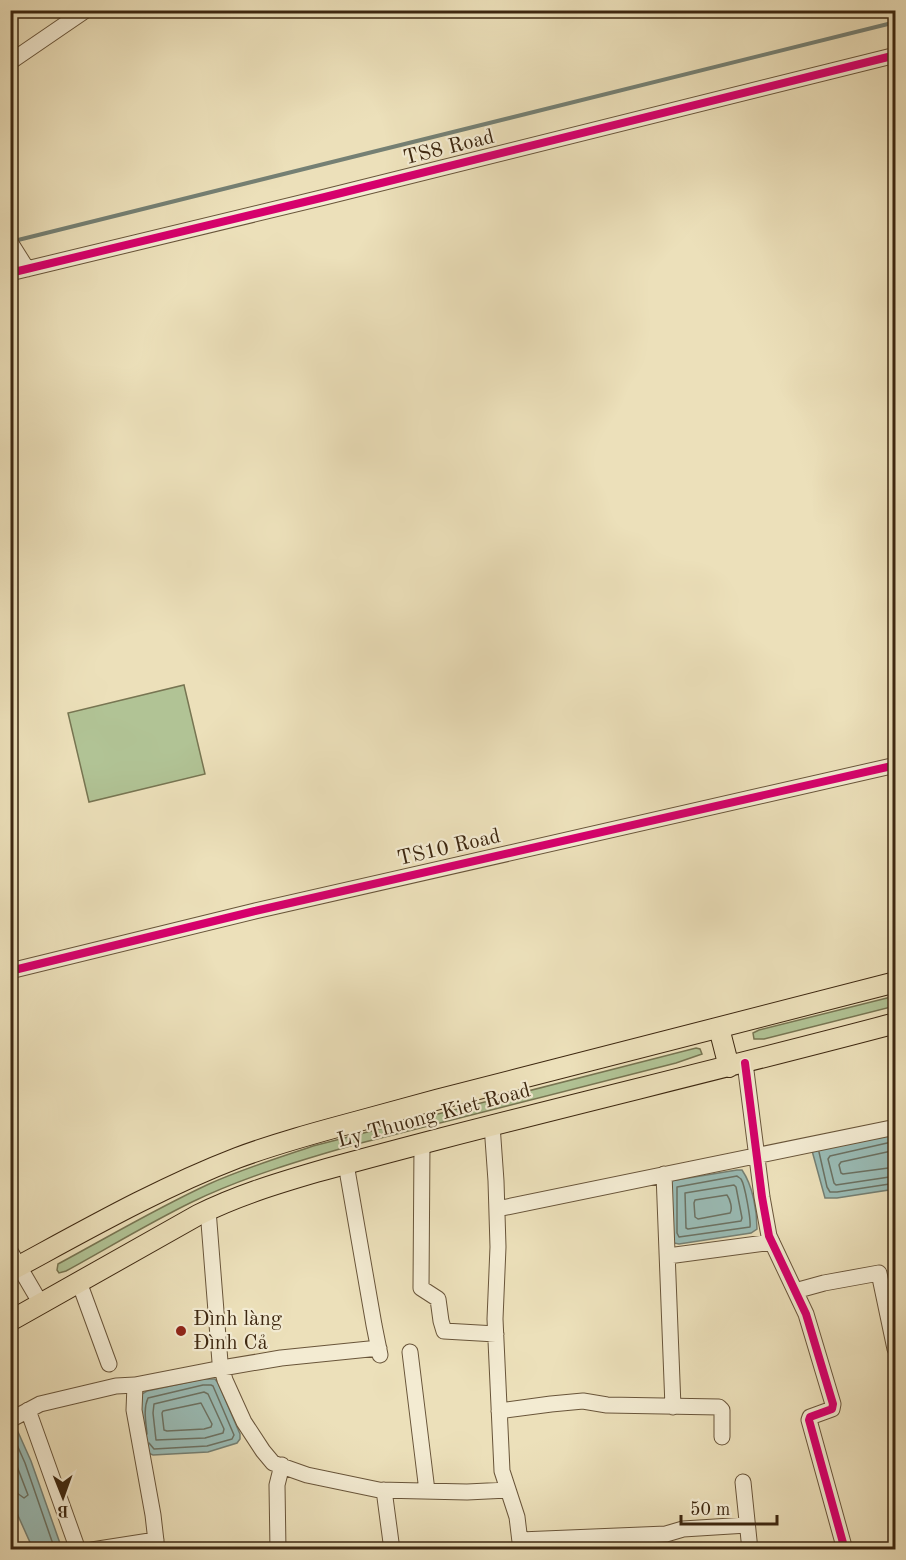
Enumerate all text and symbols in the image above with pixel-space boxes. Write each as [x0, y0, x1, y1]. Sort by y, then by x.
street label: TS8 Road [401, 127, 497, 169]
street label: TS10 Road [395, 826, 503, 870]
street label: Ly Thuong Kiet Road [335, 1080, 533, 1152]
place label: Đình làng Đình Cả [193, 1309, 283, 1354]
marker: Đình làng Đình Cả [174, 1324, 188, 1338]
north arrow [33, 1467, 93, 1527]
scale bar [681, 1488, 777, 1526]
text: 50 m [690, 1501, 730, 1519]
text: B [57, 1502, 69, 1518]

